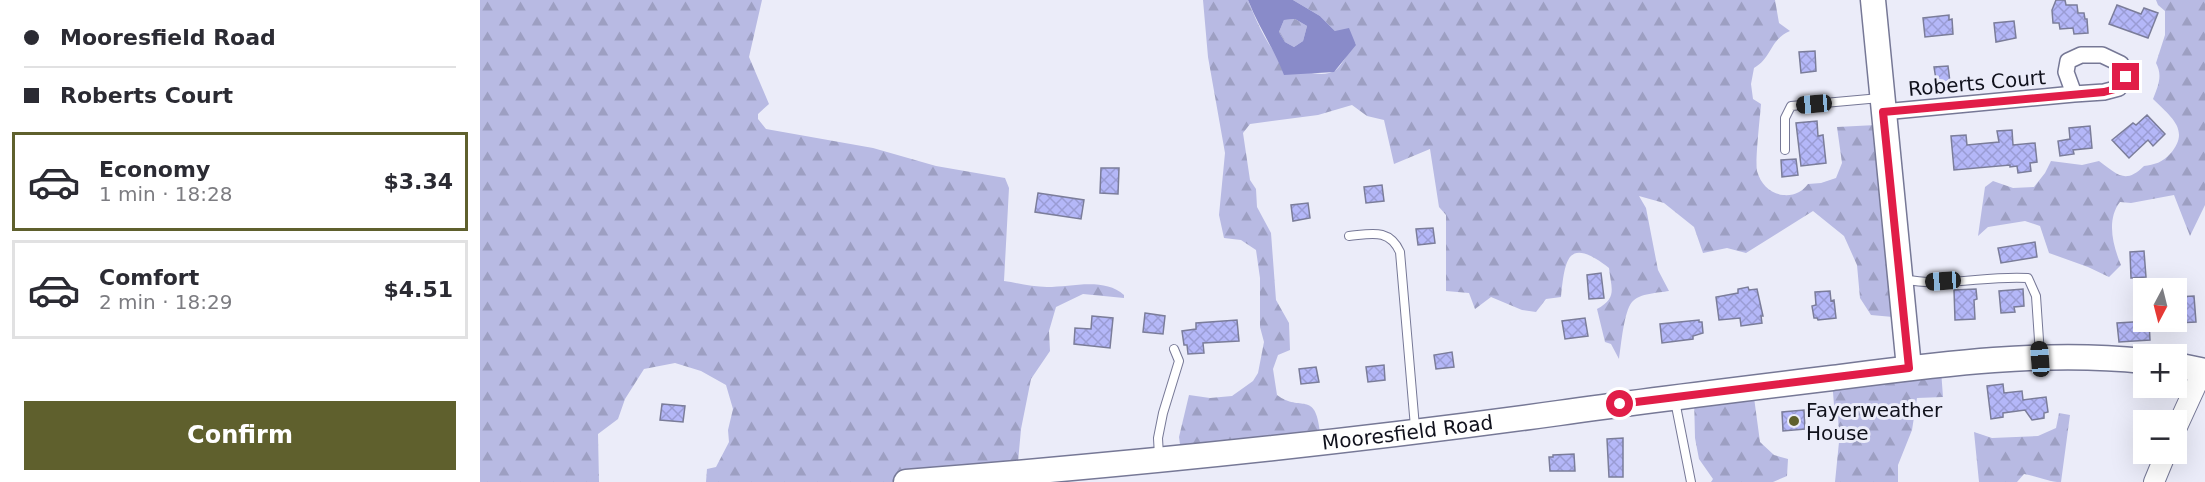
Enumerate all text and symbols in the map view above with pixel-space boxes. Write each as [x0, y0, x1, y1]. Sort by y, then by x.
text: Mooresfield Road [60, 25, 276, 50]
route end [2112, 63, 2139, 90]
street label: Roberts Court [1907, 65, 2047, 101]
text: Roberts Court [60, 83, 233, 108]
car [1795, 93, 1833, 115]
icon: car [27, 155, 81, 209]
text: Economy [99, 157, 210, 182]
text: $3.34 [383, 169, 453, 194]
text: 1 min · 18:28 [99, 182, 233, 206]
icon: car [27, 263, 81, 317]
text: Comfort [99, 265, 199, 290]
car [1924, 271, 1962, 291]
text: $4.51 [383, 277, 453, 302]
north arrow [2133, 278, 2187, 332]
map controls [2133, 278, 2187, 464]
text: 2 min · 18:29 [99, 290, 233, 314]
car [2030, 340, 2050, 378]
button: + [2133, 344, 2187, 398]
route start [1606, 390, 1633, 417]
place label: Fayerweather House [1806, 398, 1943, 445]
button: Confirm [24, 401, 456, 470]
street label: Mooresfield Road [1321, 410, 1494, 455]
button: − [2133, 410, 2187, 464]
marker: Fayerweather House [1787, 414, 1801, 428]

